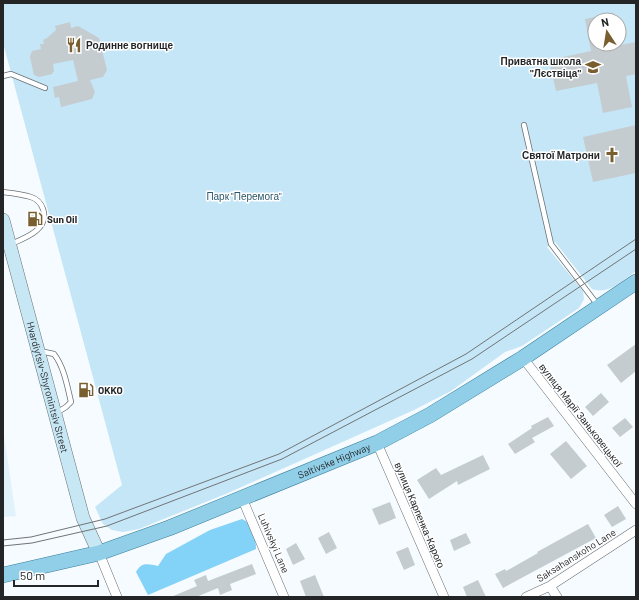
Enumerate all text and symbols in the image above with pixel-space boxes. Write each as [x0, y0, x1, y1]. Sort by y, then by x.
north arrow [587, 12, 627, 52]
text: N [600, 15, 610, 29]
restaurant icon: Родинне вогнище [65, 36, 83, 54]
place label: Родинне вогнище [86, 39, 173, 51]
place label: Приватна школа "Лєствіца" [500, 55, 581, 79]
school or university icon: Приватна школа "Лєствіца" [584, 58, 602, 76]
church icon: Святої Матрони [603, 146, 621, 164]
place label: Святої Матрони [522, 149, 600, 161]
park label: Парк "Перемога" [206, 190, 282, 202]
fuel station icon: Sun Oil [26, 210, 44, 228]
place label: Sun Oil [47, 213, 77, 225]
street label: Hvardiytsiv-Shyronintsiv Street [25, 320, 71, 454]
street label: вулиця Марії Заньковецької [537, 361, 625, 469]
fuel station icon: OKKO [77, 381, 95, 399]
place label: OKKO [98, 384, 123, 396]
street label: Saltivske Highway [296, 440, 372, 481]
street label: вулиця Карпенка-Карого [392, 460, 448, 570]
street label: Luhivskyi Lane [256, 511, 292, 575]
street label: Saksahanskoho Lane [534, 526, 618, 584]
scale bar [14, 562, 98, 588]
text: 50 m [20, 568, 45, 582]

